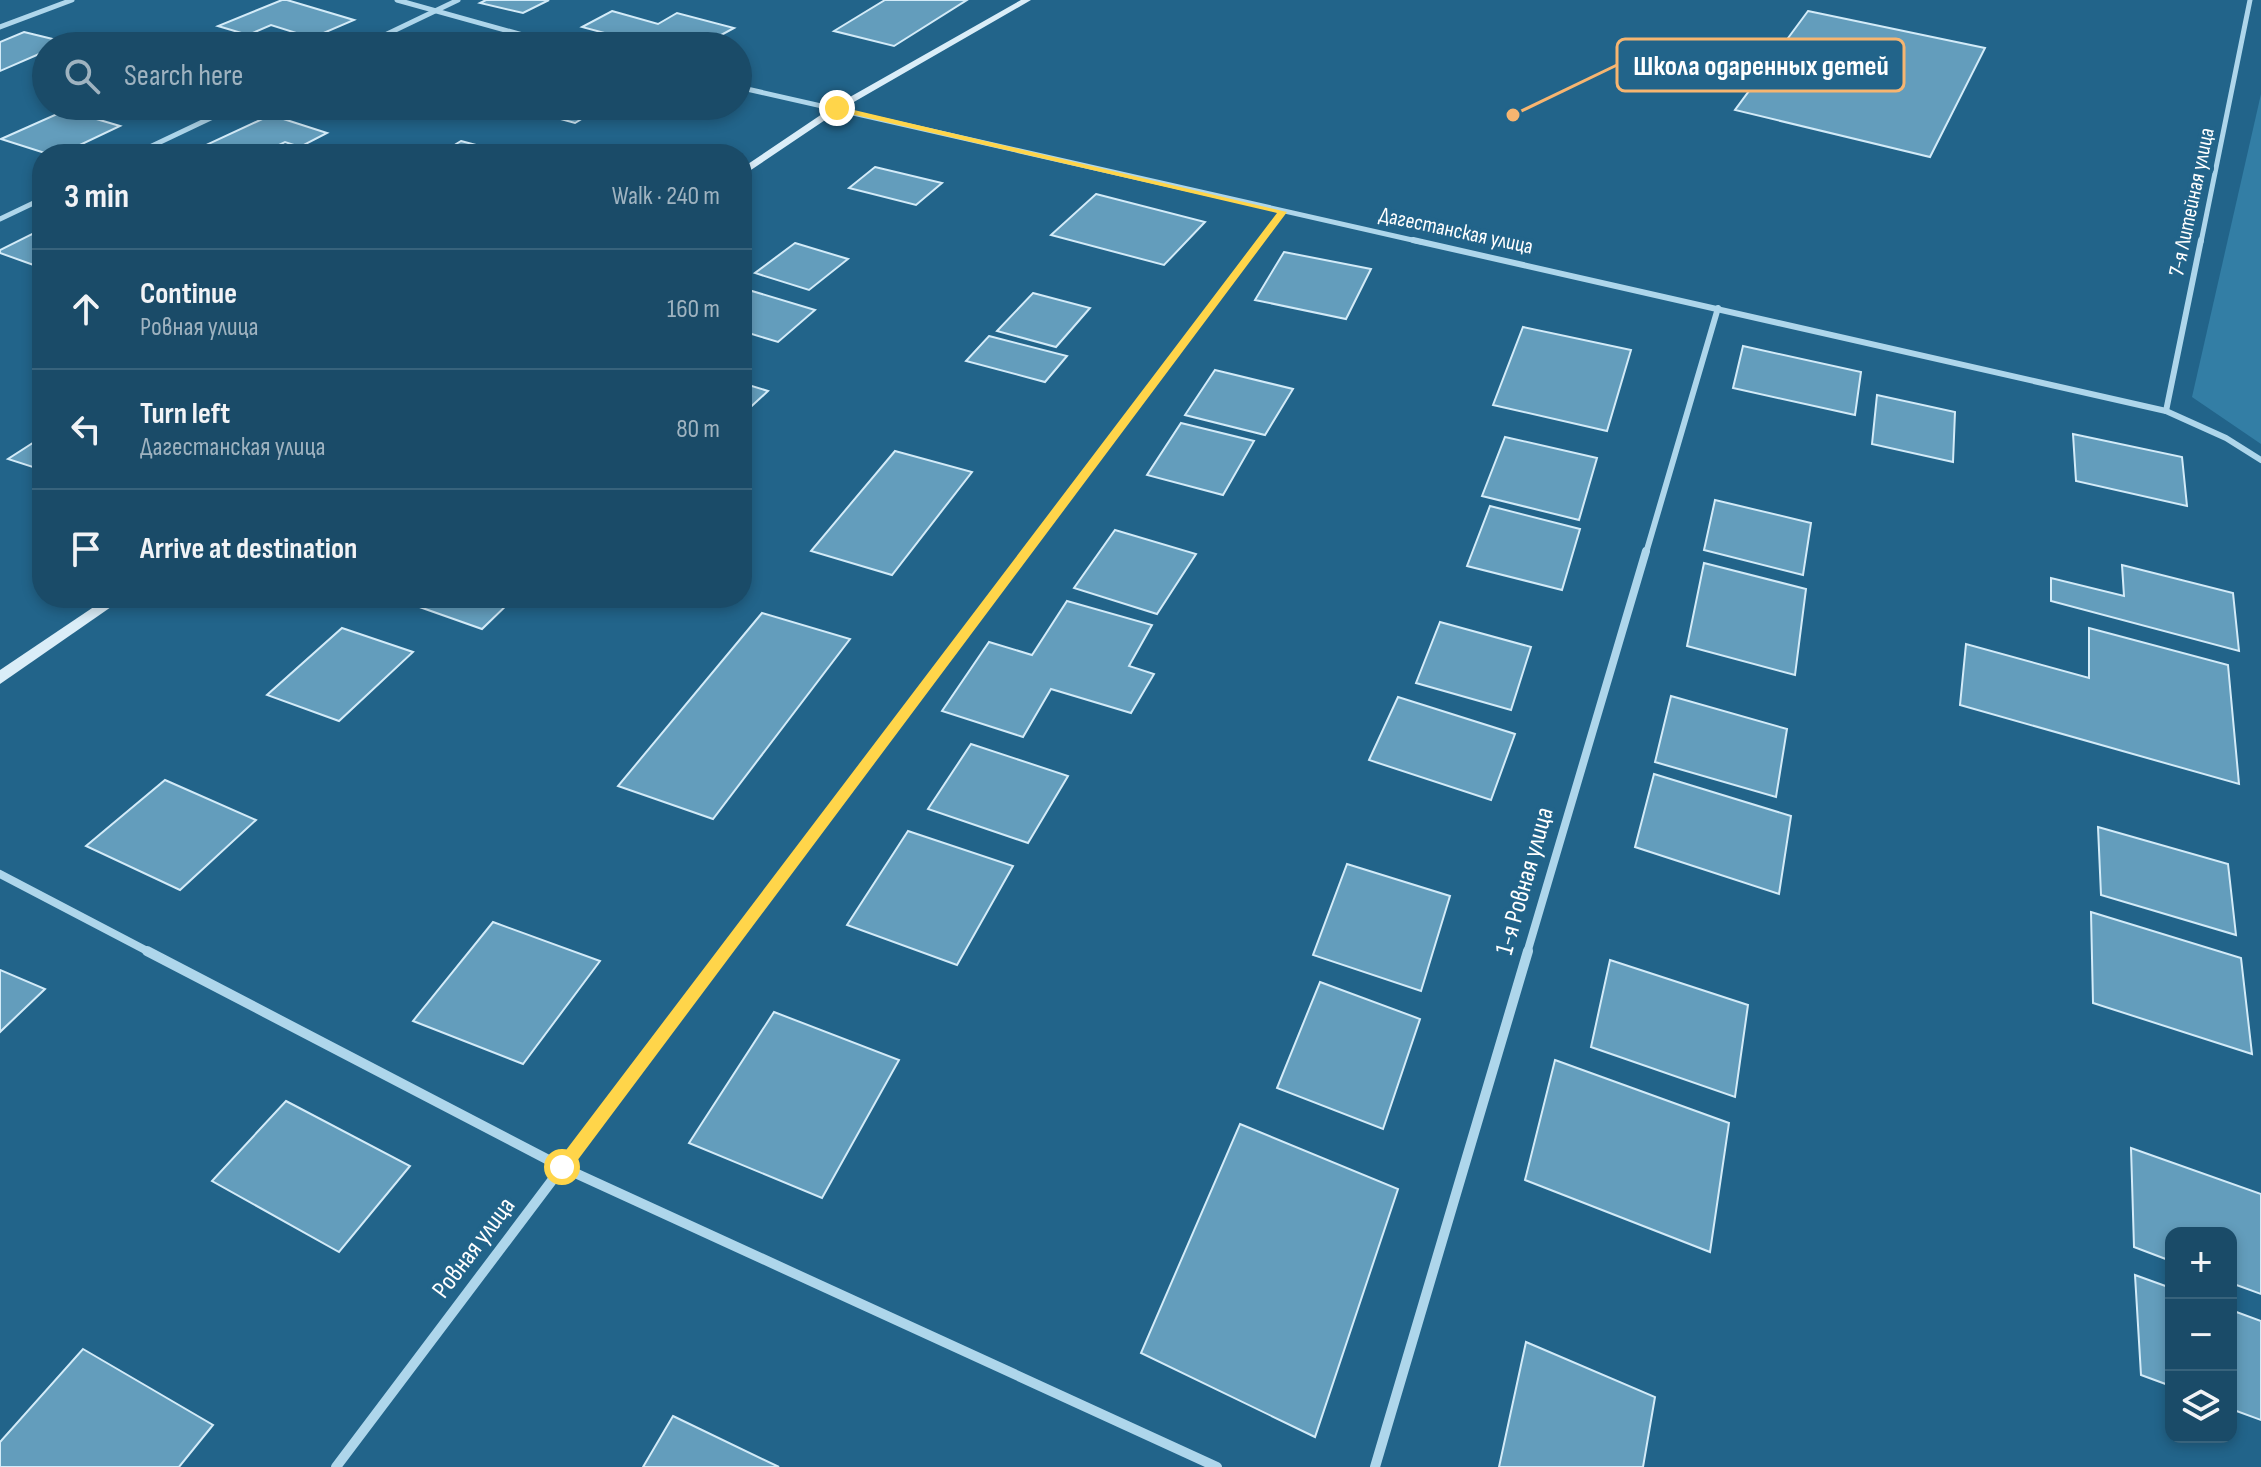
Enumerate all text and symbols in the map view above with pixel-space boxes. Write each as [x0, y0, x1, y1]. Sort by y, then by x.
search box [32, 32, 752, 120]
callout: Школа одаренных детей [1617, 39, 1904, 91]
text: Школа одаренных детей [1633, 50, 1889, 83]
icon: search [60, 54, 104, 98]
text: Search here [124, 58, 243, 94]
route end [819, 90, 855, 126]
street label: 7-я Литейная улица [2163, 125, 2221, 279]
text: 3 min [64, 176, 129, 217]
text: Walk · 240 m [612, 181, 720, 212]
street label: Дагестанская улица [1376, 201, 1536, 261]
text: Continue [140, 276, 237, 312]
icon: ahead [64, 287, 108, 331]
text: 160 m [667, 294, 720, 325]
text: Ровная улица [140, 312, 259, 343]
text: Turn left [140, 396, 230, 432]
icon: left [64, 407, 108, 451]
text: 80 m [676, 414, 720, 445]
text: Дагестанская улица [140, 432, 325, 463]
icon: arrive [64, 527, 108, 571]
text: Arrive at destination [140, 531, 357, 567]
street label: 1-я Ровная улица [1489, 804, 1561, 958]
route start [544, 1149, 580, 1185]
street label: Ровная улица [426, 1191, 522, 1305]
map controls [2165, 1227, 2237, 1443]
button: + [2165, 1227, 2237, 1299]
button: − [2165, 1299, 2237, 1371]
button: layers [2165, 1371, 2237, 1443]

